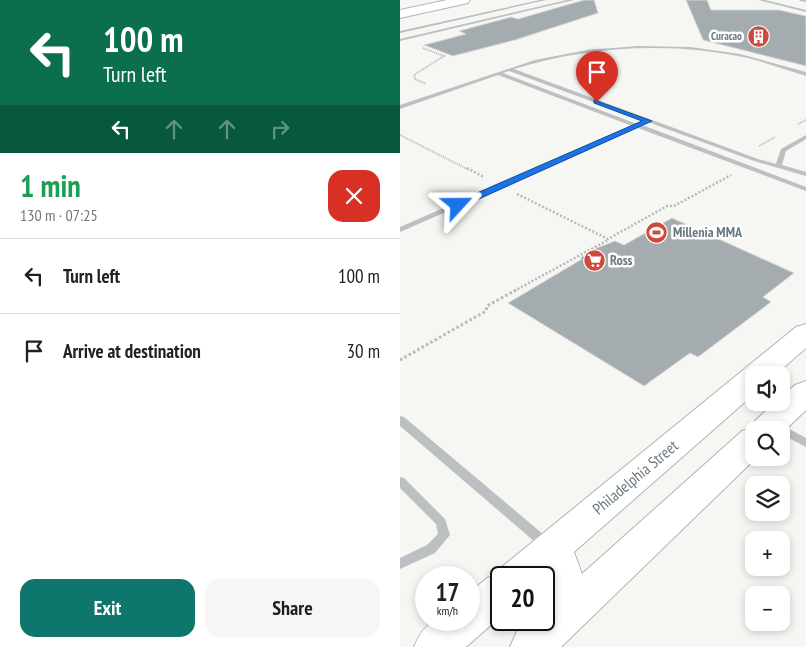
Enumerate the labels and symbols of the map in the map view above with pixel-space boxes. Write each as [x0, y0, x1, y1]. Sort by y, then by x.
building icon: Curacao [746, 24, 770, 48]
place label: Curacao [711, 29, 742, 43]
pin [576, 51, 618, 102]
position arrow [431, 178, 483, 230]
sports icon: Millenia MMA [645, 220, 669, 244]
place label: Millenia MMA [673, 223, 743, 241]
supermarket icon: Ross [582, 248, 606, 272]
place label: Ross [610, 251, 633, 269]
street label: Philadelphia Street [588, 435, 682, 519]
speed limit sign: 20 [490, 566, 555, 631]

